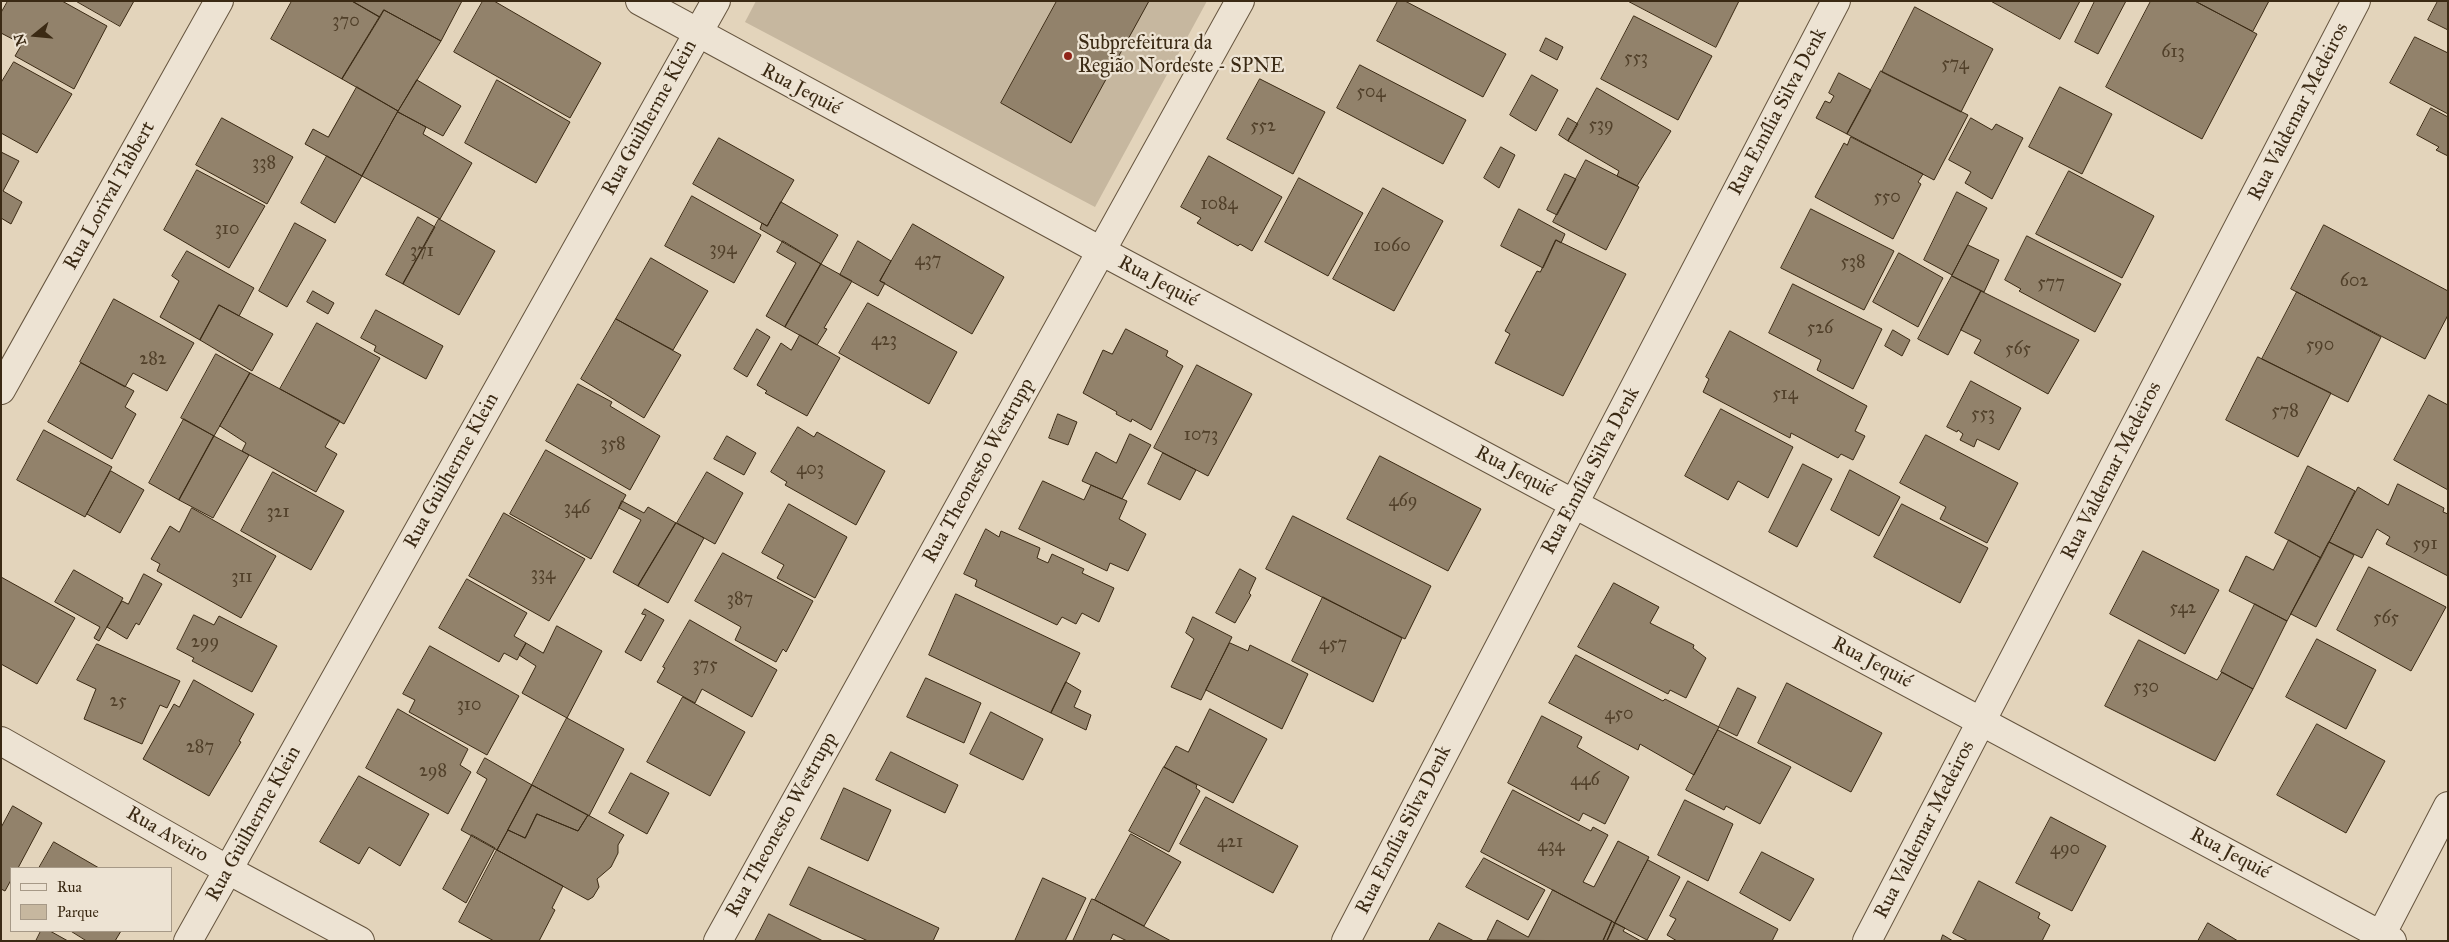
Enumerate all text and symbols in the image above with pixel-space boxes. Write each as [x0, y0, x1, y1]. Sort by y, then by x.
north arrow [10, 10, 60, 60]
house number: 370 [332, 11, 360, 33]
street label: Rua Valdemar Medeiros [2244, 19, 2354, 205]
street label: Rua Emília Silva Denk [1724, 24, 1832, 200]
text: N [10, 31, 30, 48]
place label: Subprefeitura da Região Nordeste - SPNE [1078, 32, 1284, 79]
street label: Rua Guilherme Klein [597, 36, 703, 200]
house number: 613 [2161, 42, 2185, 64]
house number: 553 [1624, 48, 1648, 70]
marker: Subprefeitura da Região Nordeste - SPNE [1062, 50, 1074, 62]
house number: 574 [1941, 54, 1969, 76]
street label: Rua Jequié [757, 59, 845, 121]
house number: 504 [1357, 82, 1385, 104]
house number: 539 [1588, 115, 1614, 137]
house number: 552 [1250, 116, 1276, 138]
street label: Rua Lorival Tabbert [59, 118, 161, 274]
house number: 338 [252, 153, 276, 175]
house number: 550 [1873, 187, 1901, 209]
house number: 1084 [1200, 194, 1238, 216]
house number: 310 [215, 219, 239, 241]
house number: 1060 [1373, 236, 1411, 258]
house number: 394 [710, 239, 736, 261]
house number: 371 [410, 241, 434, 263]
house number: 437 [915, 250, 941, 272]
street label: Rua Jequié [1114, 251, 1202, 313]
house number: 538 [1840, 252, 1866, 274]
house number: 602 [2340, 271, 2368, 293]
house number: 577 [2037, 273, 2065, 295]
house number: 526 [1807, 318, 1833, 340]
house number: 423 [871, 330, 897, 352]
house number: 590 [2306, 335, 2334, 357]
house number: 565 [2005, 339, 2031, 361]
house number: 282 [139, 349, 167, 371]
street label: Rua Theonesto Westrupp [918, 374, 1040, 568]
street label: Rua Valdemar Medeiros [2057, 378, 2167, 564]
street label: Rua Emília Silva Denk [1537, 383, 1645, 559]
house number: 514 [1772, 384, 1798, 406]
street label: Rua Guilherme Klein [399, 389, 505, 553]
house number: 578 [2271, 401, 2299, 423]
house number: 553 [1971, 404, 1995, 426]
house number: 1073 [1184, 425, 1218, 447]
house number: 358 [600, 434, 626, 456]
street label: Rua Jequié [1471, 441, 1559, 503]
house number: 403 [796, 459, 824, 481]
house number: 469 [1389, 491, 1417, 513]
house number: 346 [564, 498, 590, 520]
house number: 321 [266, 502, 290, 524]
house number: 591 [2412, 534, 2438, 556]
house number: 334 [531, 564, 555, 586]
house number: 311 [231, 567, 253, 589]
house number: 387 [727, 589, 753, 611]
house number: 542 [2170, 598, 2196, 620]
house number: 565 [2373, 608, 2399, 630]
house number: 299 [191, 632, 219, 654]
street label: Rua Jequié [1828, 632, 1916, 694]
house number: 457 [1319, 634, 1347, 656]
house number: 375 [692, 655, 718, 677]
house number: 530 [2133, 677, 2159, 699]
house number: 25 [109, 691, 127, 713]
house number: 310 [457, 695, 481, 717]
house number: 450 [1605, 704, 1633, 726]
street label: Rua Theonesto Westrupp [721, 728, 843, 922]
house number: 287 [186, 737, 214, 759]
street label: Rua Valdemar Medeiros [1870, 737, 1980, 923]
street label: Rua Guilherme Klein [201, 742, 307, 906]
street label: Rua Emília Silva Denk [1351, 742, 1457, 918]
house number: 298 [419, 761, 447, 783]
house number: 446 [1570, 770, 1600, 792]
street label: Rua Aveiro [122, 802, 212, 868]
street label: Rua Jequié [2186, 823, 2274, 885]
house number: 421 [1217, 832, 1243, 854]
house number: 434 [1537, 836, 1565, 858]
house number: 490 [2050, 839, 2080, 861]
legend [10, 867, 172, 932]
text: Rua [57, 878, 82, 896]
text: Parque [57, 903, 99, 921]

